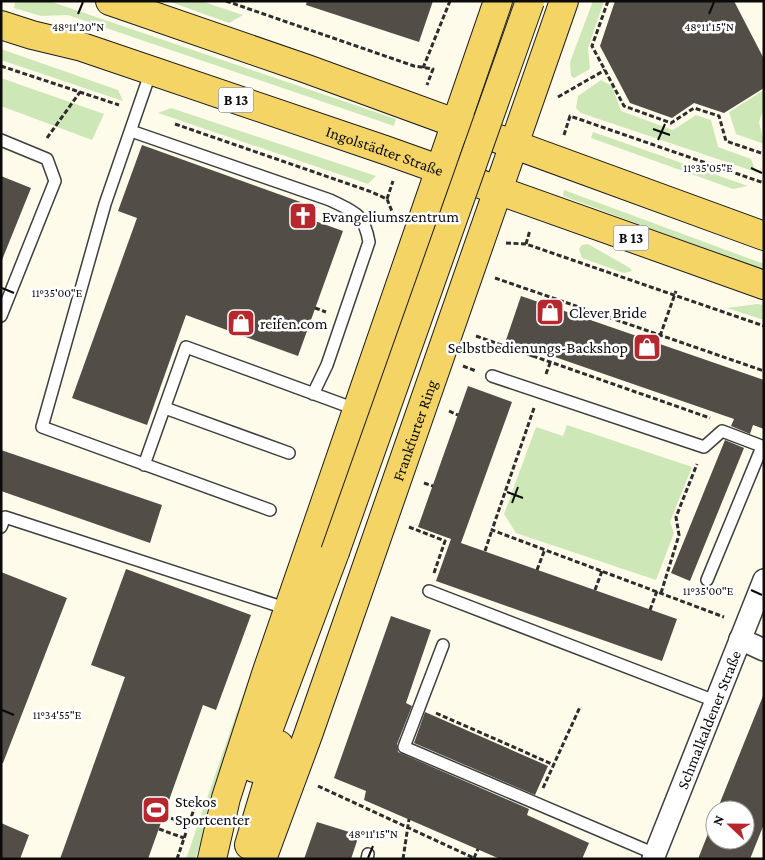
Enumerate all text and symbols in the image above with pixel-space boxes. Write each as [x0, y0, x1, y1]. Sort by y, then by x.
text: 48°11'20"N [52, 20, 104, 34]
text: 48°11'15"N [684, 20, 734, 34]
road number: B 13 [218, 88, 254, 112]
street label: Ingolstädter Straße [324, 122, 446, 179]
text: 11°35'05"E [683, 161, 733, 175]
church icon: Evangeliumszentrum [288, 201, 318, 231]
place label: Evangeliumszentrum [322, 208, 459, 226]
road number: B 13 [614, 226, 648, 250]
text: 11°35'00"E [32, 286, 83, 300]
shop icon: Clever Bride [535, 297, 565, 327]
place label: Clever Bride [569, 304, 647, 321]
shop icon: reifen.com [226, 308, 256, 338]
place label: reifen.com [260, 315, 328, 332]
shop icon: Selbstbedienungs-Backshop [632, 332, 662, 362]
place label: Selbstbedienungs-Backshop [448, 339, 628, 357]
street label: Frankfurter Ring [389, 377, 441, 483]
text: 11°35'00"E [683, 584, 734, 598]
street label: Schmalkaldener Straße [673, 648, 744, 791]
text: 11°34'55"E [33, 708, 82, 722]
place label: Stekos Sportcenter [175, 793, 250, 829]
sports icon: Stekos Sportcenter [141, 795, 171, 825]
north arrow [705, 800, 755, 850]
text: N [709, 812, 727, 828]
text: 48°11'15"N [348, 827, 398, 841]

